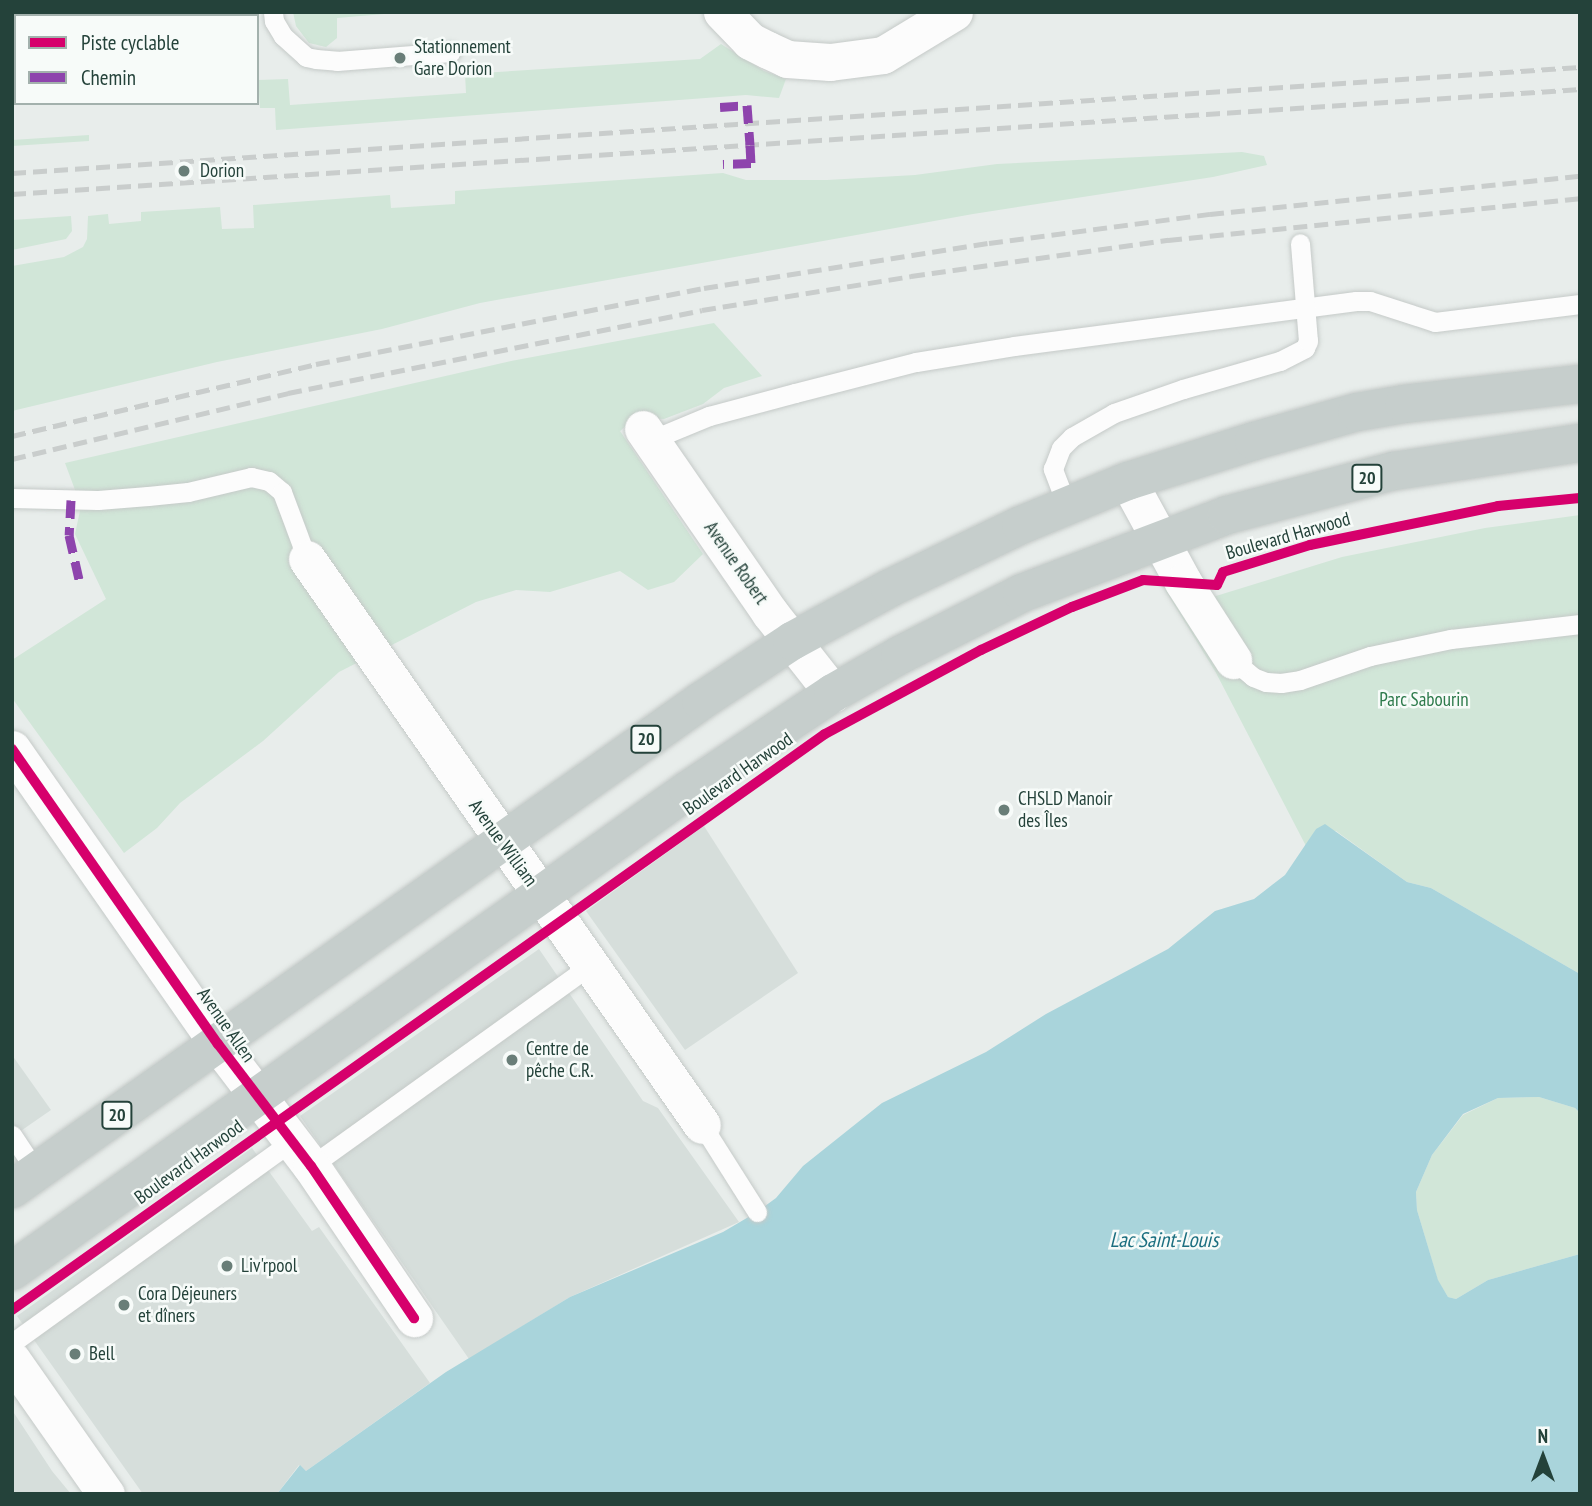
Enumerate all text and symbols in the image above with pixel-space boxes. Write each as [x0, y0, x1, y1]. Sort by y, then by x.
legend [14, 14, 259, 105]
text: Piste cyclable [81, 29, 179, 56]
place label: Stationnement Gare Dorion [414, 36, 511, 80]
marker: Stationnement Gare Dorion [392, 50, 408, 66]
text: Chemin [81, 64, 136, 91]
place label: Dorion [200, 160, 244, 182]
marker: Dorion [174, 161, 194, 181]
road number: 20 [1351, 464, 1383, 492]
street label: Boulevard Harwood [1223, 507, 1353, 565]
street label: Avenue Robert [699, 517, 773, 609]
park label: Parc Sabourin [1379, 689, 1469, 711]
road number: 20 [630, 724, 662, 754]
street label: Boulevard Harwood [679, 728, 797, 820]
place label: CHSLD Manoir des Îles [1018, 788, 1112, 832]
street label: Avenue William [464, 795, 542, 891]
marker: CHSLD Manoir des Îles [996, 802, 1012, 818]
street label: Avenue Allen [192, 983, 260, 1067]
place label: Centre de pêche C.R. [526, 1038, 594, 1082]
marker: Centre de pêche C.R. [504, 1052, 520, 1068]
road number: 20 [101, 1100, 133, 1130]
street label: Boulevard Harwood [130, 1115, 248, 1209]
water label: Lac Saint-Louis [1110, 1227, 1218, 1253]
place label: Liv'rpool [241, 1255, 297, 1277]
marker: Liv'rpool [219, 1258, 235, 1274]
place label: Cora Déjeuners et dîners [138, 1283, 237, 1327]
marker: Cora Déjeuners et dîners [116, 1297, 132, 1313]
place label: Bell [89, 1343, 115, 1365]
marker: Bell [67, 1346, 83, 1362]
north arrow [1508, 1422, 1578, 1492]
text: N [1538, 1424, 1548, 1448]

